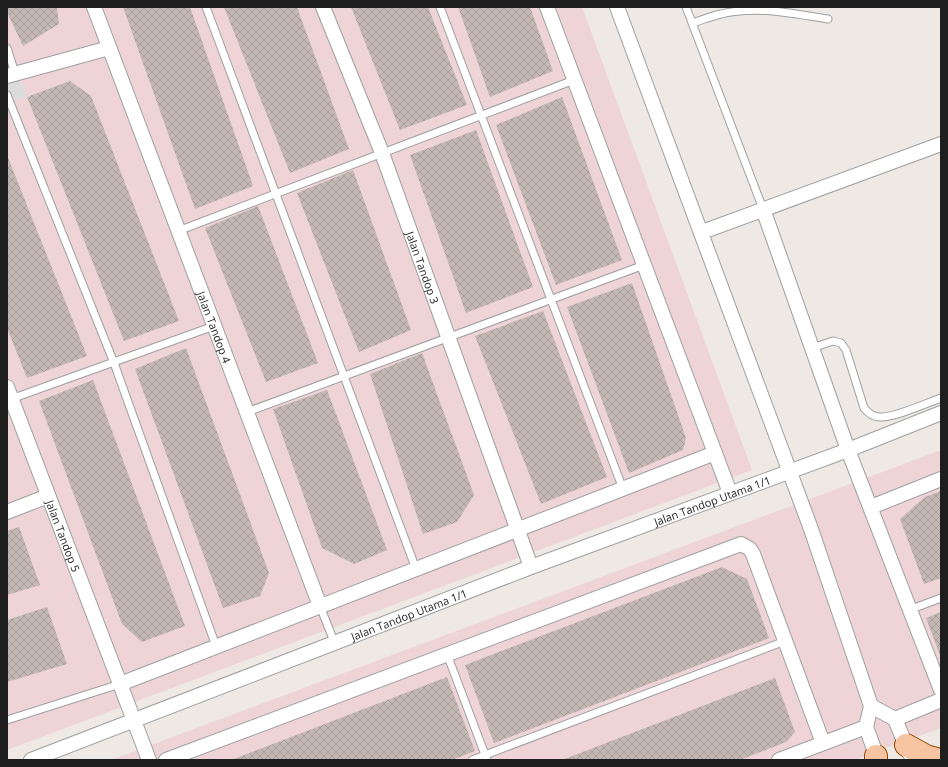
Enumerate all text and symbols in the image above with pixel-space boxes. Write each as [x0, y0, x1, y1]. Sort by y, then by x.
street label: Jalan Tandop 3 [403, 228, 443, 306]
street label: Jalan Tandop 4 [194, 288, 235, 366]
street label: Jalan Tandop Utama 1/1 [651, 472, 773, 529]
street label: Jalan Tandop 5 [43, 497, 84, 574]
street label: Jalan Tandop Utama 1/1 [348, 585, 469, 644]

